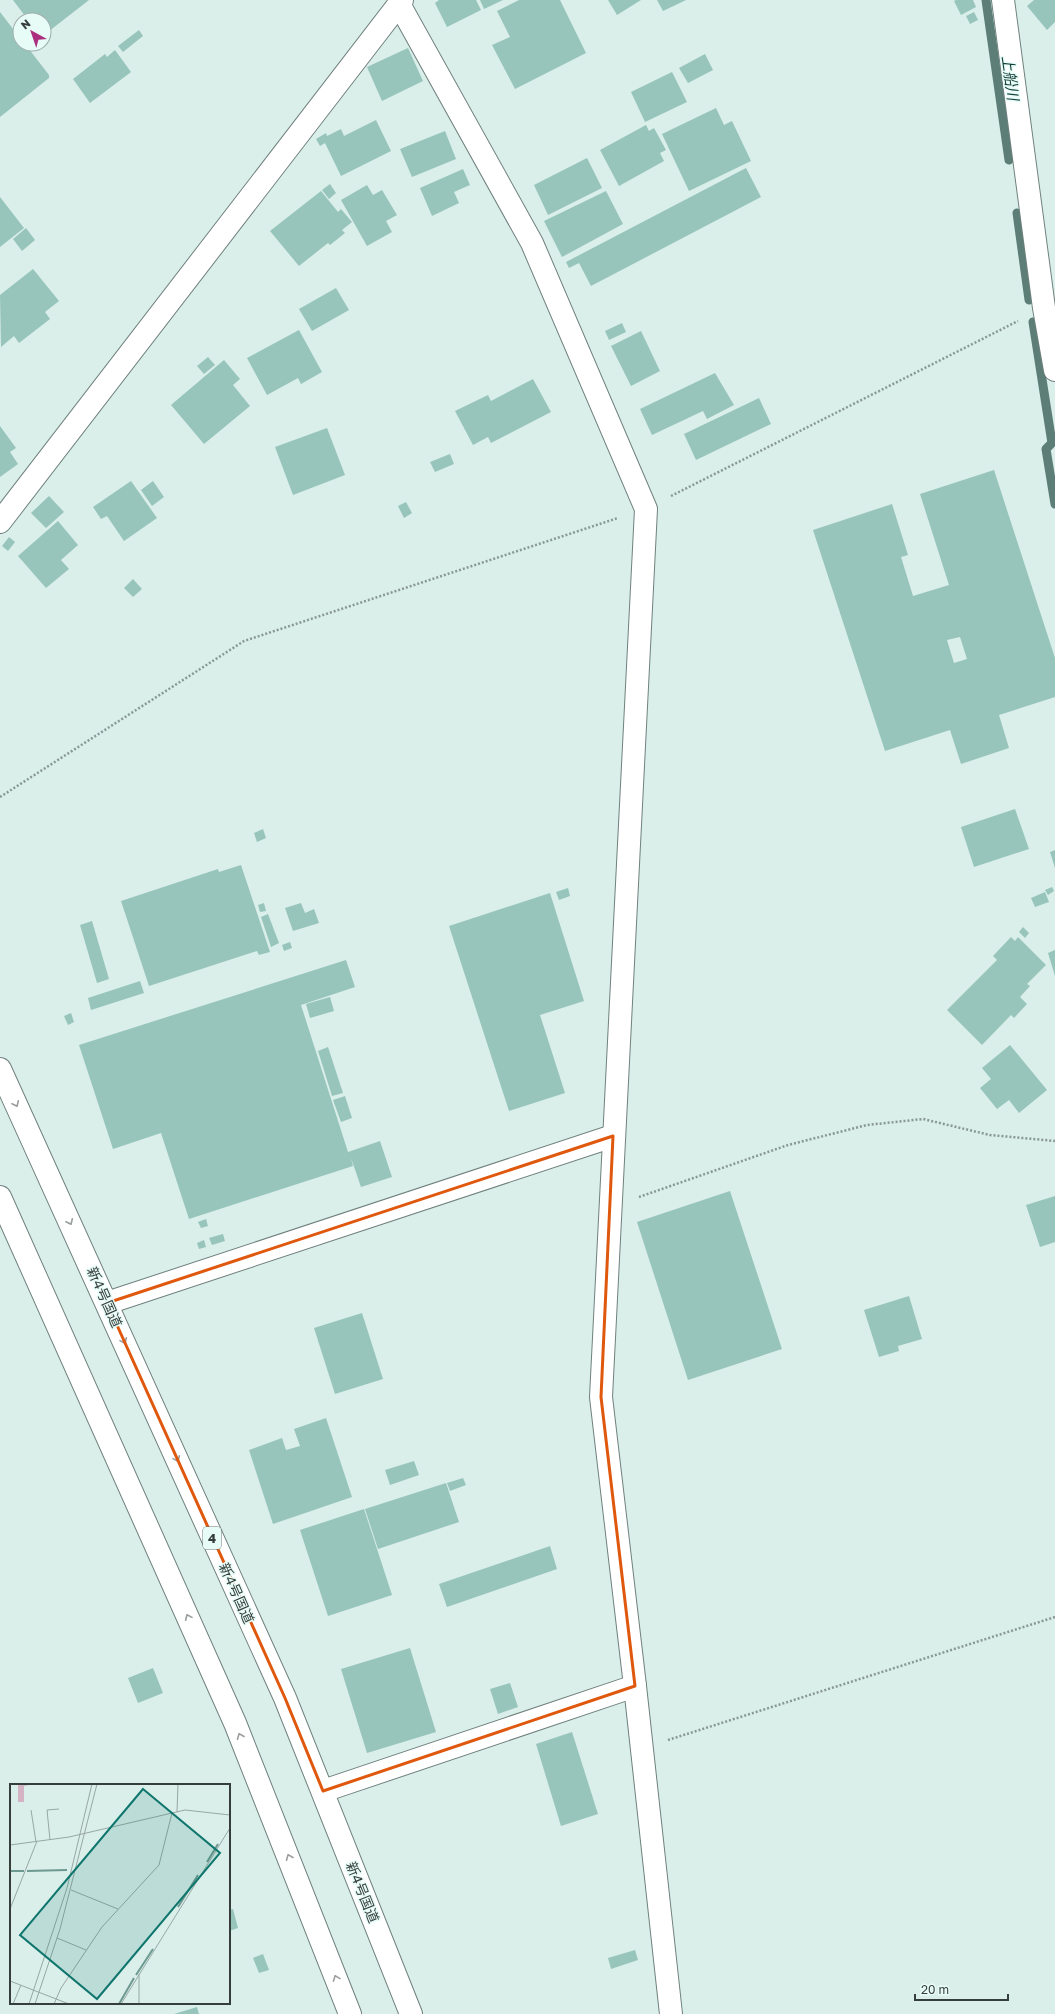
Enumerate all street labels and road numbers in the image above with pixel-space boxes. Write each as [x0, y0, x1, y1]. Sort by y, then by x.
street label: 新4号国道 [84, 1264, 126, 1330]
road number: 4 [203, 1527, 221, 1549]
street label: 新4号国道 [216, 1560, 258, 1626]
street label: 新4号国道 [343, 1859, 383, 1925]

